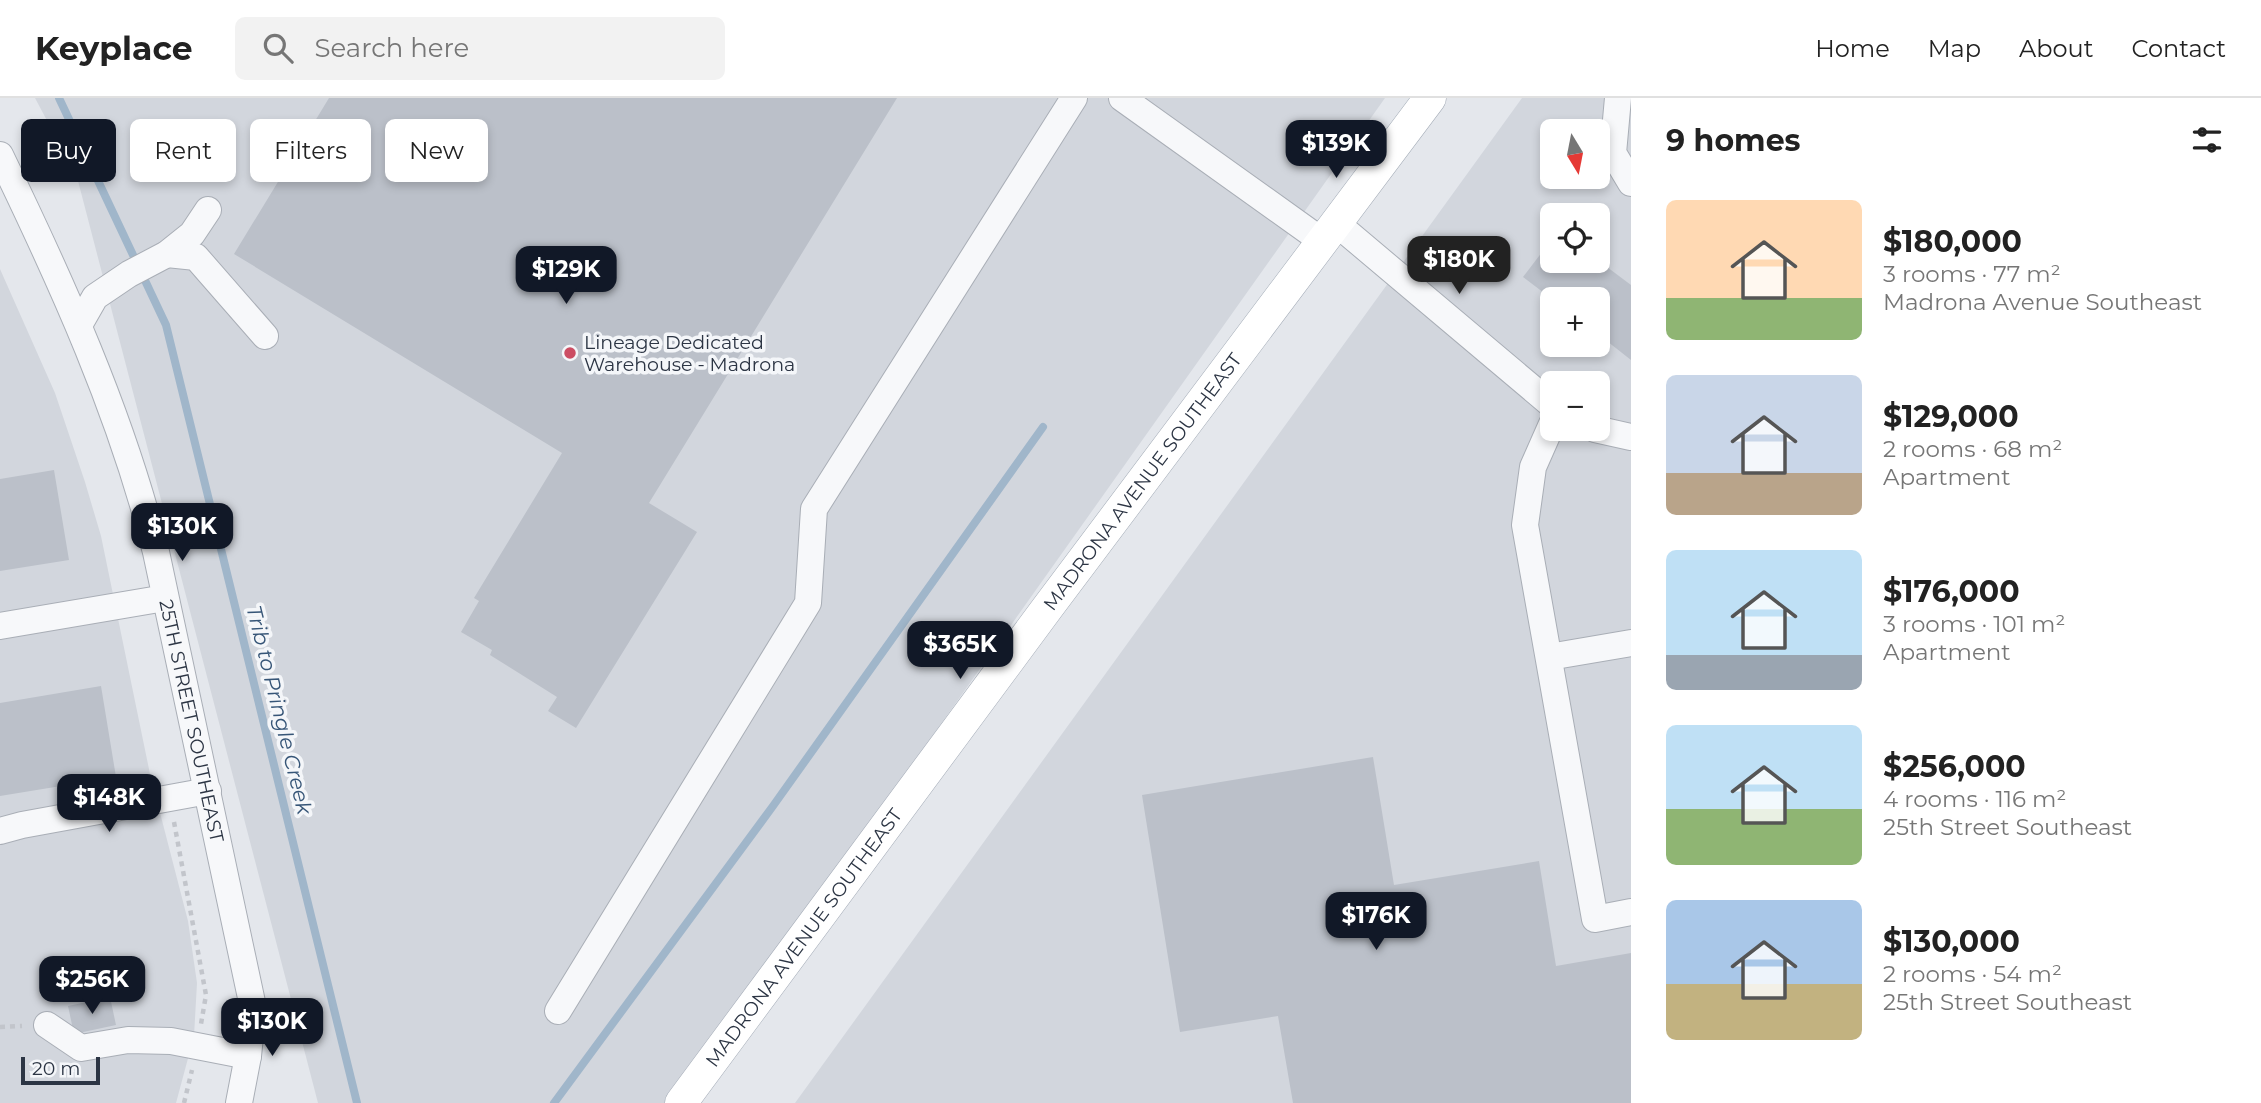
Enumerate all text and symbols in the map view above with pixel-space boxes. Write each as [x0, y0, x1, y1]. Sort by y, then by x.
search box [235, 17, 725, 80]
text: Keyplace [35, 28, 193, 68]
icon: search [259, 29, 297, 67]
text: Search here [315, 32, 469, 64]
text: Home [1815, 34, 1890, 63]
text: Map [1928, 34, 1981, 63]
text: About [2019, 34, 2093, 63]
text: Contact [2131, 34, 2226, 63]
chip: Buy [21, 119, 116, 182]
chip: Rent [130, 119, 236, 182]
chip: Filters [250, 119, 371, 182]
chip: New [385, 119, 488, 182]
north arrow [1540, 119, 1610, 189]
map controls [1540, 119, 1610, 441]
pin: $139K [1287, 120, 1385, 180]
icon: filters [2188, 121, 2226, 159]
text: 9 homes [1666, 122, 1801, 159]
text: $139K [1302, 129, 1370, 157]
button: locate [1540, 203, 1610, 273]
text: $180,000 [1883, 223, 2022, 260]
icon: home [1722, 228, 1806, 312]
pin: $180K [1410, 236, 1508, 296]
text: $180K [1423, 245, 1495, 273]
pin: $129K [517, 246, 615, 306]
text: $129K [532, 255, 600, 283]
text: 3 rooms · 77 m² [1883, 260, 2061, 288]
button: + [1540, 287, 1610, 357]
text: Madrona Avenue Southeast [1883, 288, 2202, 316]
place label: Lineage Dedicated Warehouse - Madrona [584, 331, 795, 376]
marker: Lineage Dedicated Warehouse - Madrona [562, 345, 578, 361]
street label: MADRONA AVENUE SOUTHEAST [1039, 349, 1247, 615]
button: − [1540, 371, 1610, 441]
text: $129,000 [1883, 398, 2019, 435]
icon: home [1722, 403, 1806, 487]
text: 2 rooms · 68 m² [1883, 435, 2062, 463]
text: Apartment [1883, 463, 2011, 491]
pin: $130K [133, 504, 231, 563]
text: $130K [147, 512, 217, 540]
text: $176,000 [1883, 573, 2020, 610]
icon: home [1722, 578, 1806, 662]
street label: 25TH STREET SOUTHEAST [154, 597, 229, 845]
water label: Trib to Pringle Creek [241, 603, 318, 818]
text: 3 rooms · 101 m² [1883, 610, 2065, 638]
pin: $365K [911, 622, 1009, 681]
text: $365K [923, 630, 997, 658]
text: Apartment [1883, 638, 2011, 666]
text: $256,000 [1883, 748, 2026, 785]
icon: home [1722, 753, 1806, 837]
pin: $148K [60, 774, 158, 834]
text: $148K [73, 783, 145, 811]
text: 4 rooms · 116 m² [1883, 785, 2066, 813]
street label: MADRONA AVENUE SOUTHEAST [701, 804, 907, 1071]
text: 25th Street Southeast [1883, 813, 2132, 841]
pin: $176K [1327, 892, 1425, 952]
text: $176K [1342, 901, 1410, 929]
text: $130,000 [1883, 923, 2020, 960]
icon: home [1722, 928, 1806, 1012]
pin: $256K [43, 956, 141, 1016]
text: 2 rooms · 54 m² [1883, 960, 2062, 988]
text: $256K [55, 965, 129, 993]
text: 25th Street Southeast [1883, 988, 2132, 1016]
pin: $130K [223, 998, 321, 1058]
text: $130K [237, 1007, 307, 1035]
scale bar [21, 1054, 100, 1086]
text: 20 m [32, 1057, 80, 1080]

